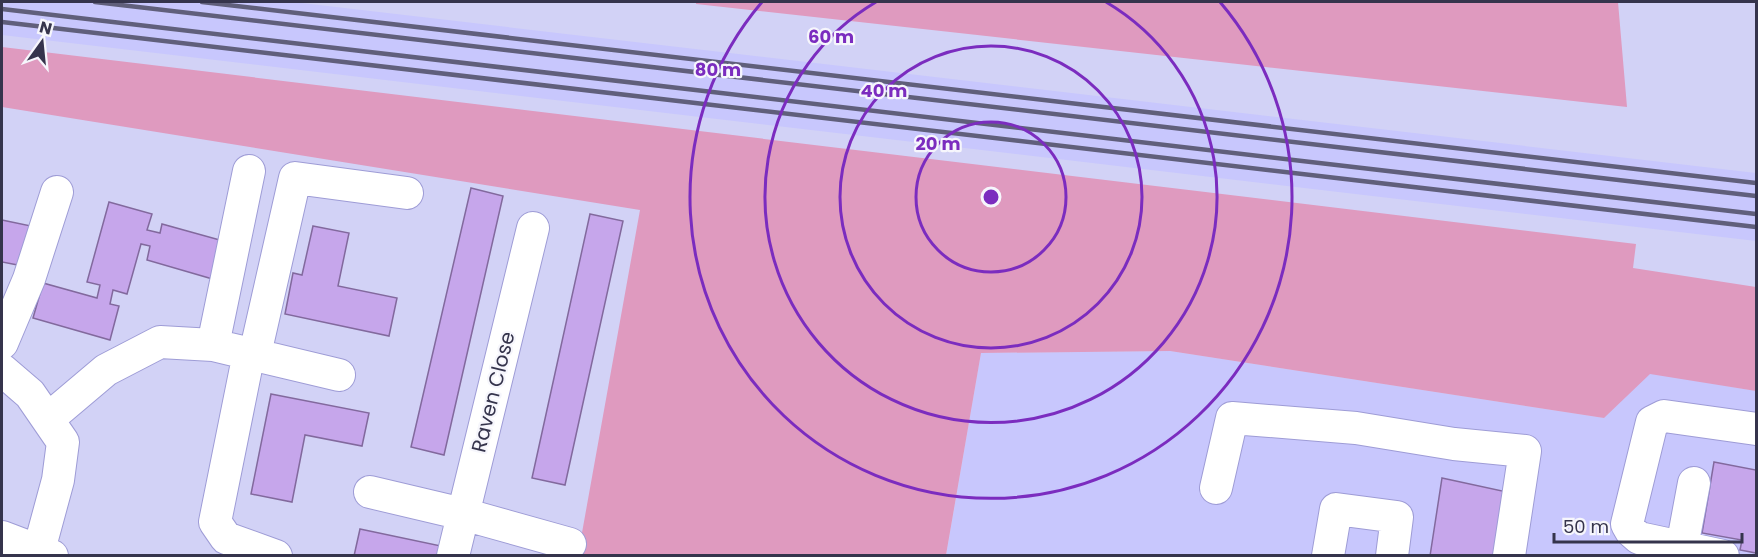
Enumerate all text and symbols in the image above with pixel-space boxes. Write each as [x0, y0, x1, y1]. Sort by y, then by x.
north arrow [12, 12, 72, 72]
text: N [37, 15, 55, 41]
text: 60 m [808, 24, 854, 49]
text: 80 m [695, 57, 741, 82]
text: 40 m [861, 78, 907, 103]
text: 20 m [916, 131, 960, 156]
centre of rings [981, 187, 1001, 207]
street label: Raven Close [464, 329, 522, 455]
scale bar [1554, 506, 1742, 544]
text: 50 m [1563, 514, 1609, 539]

